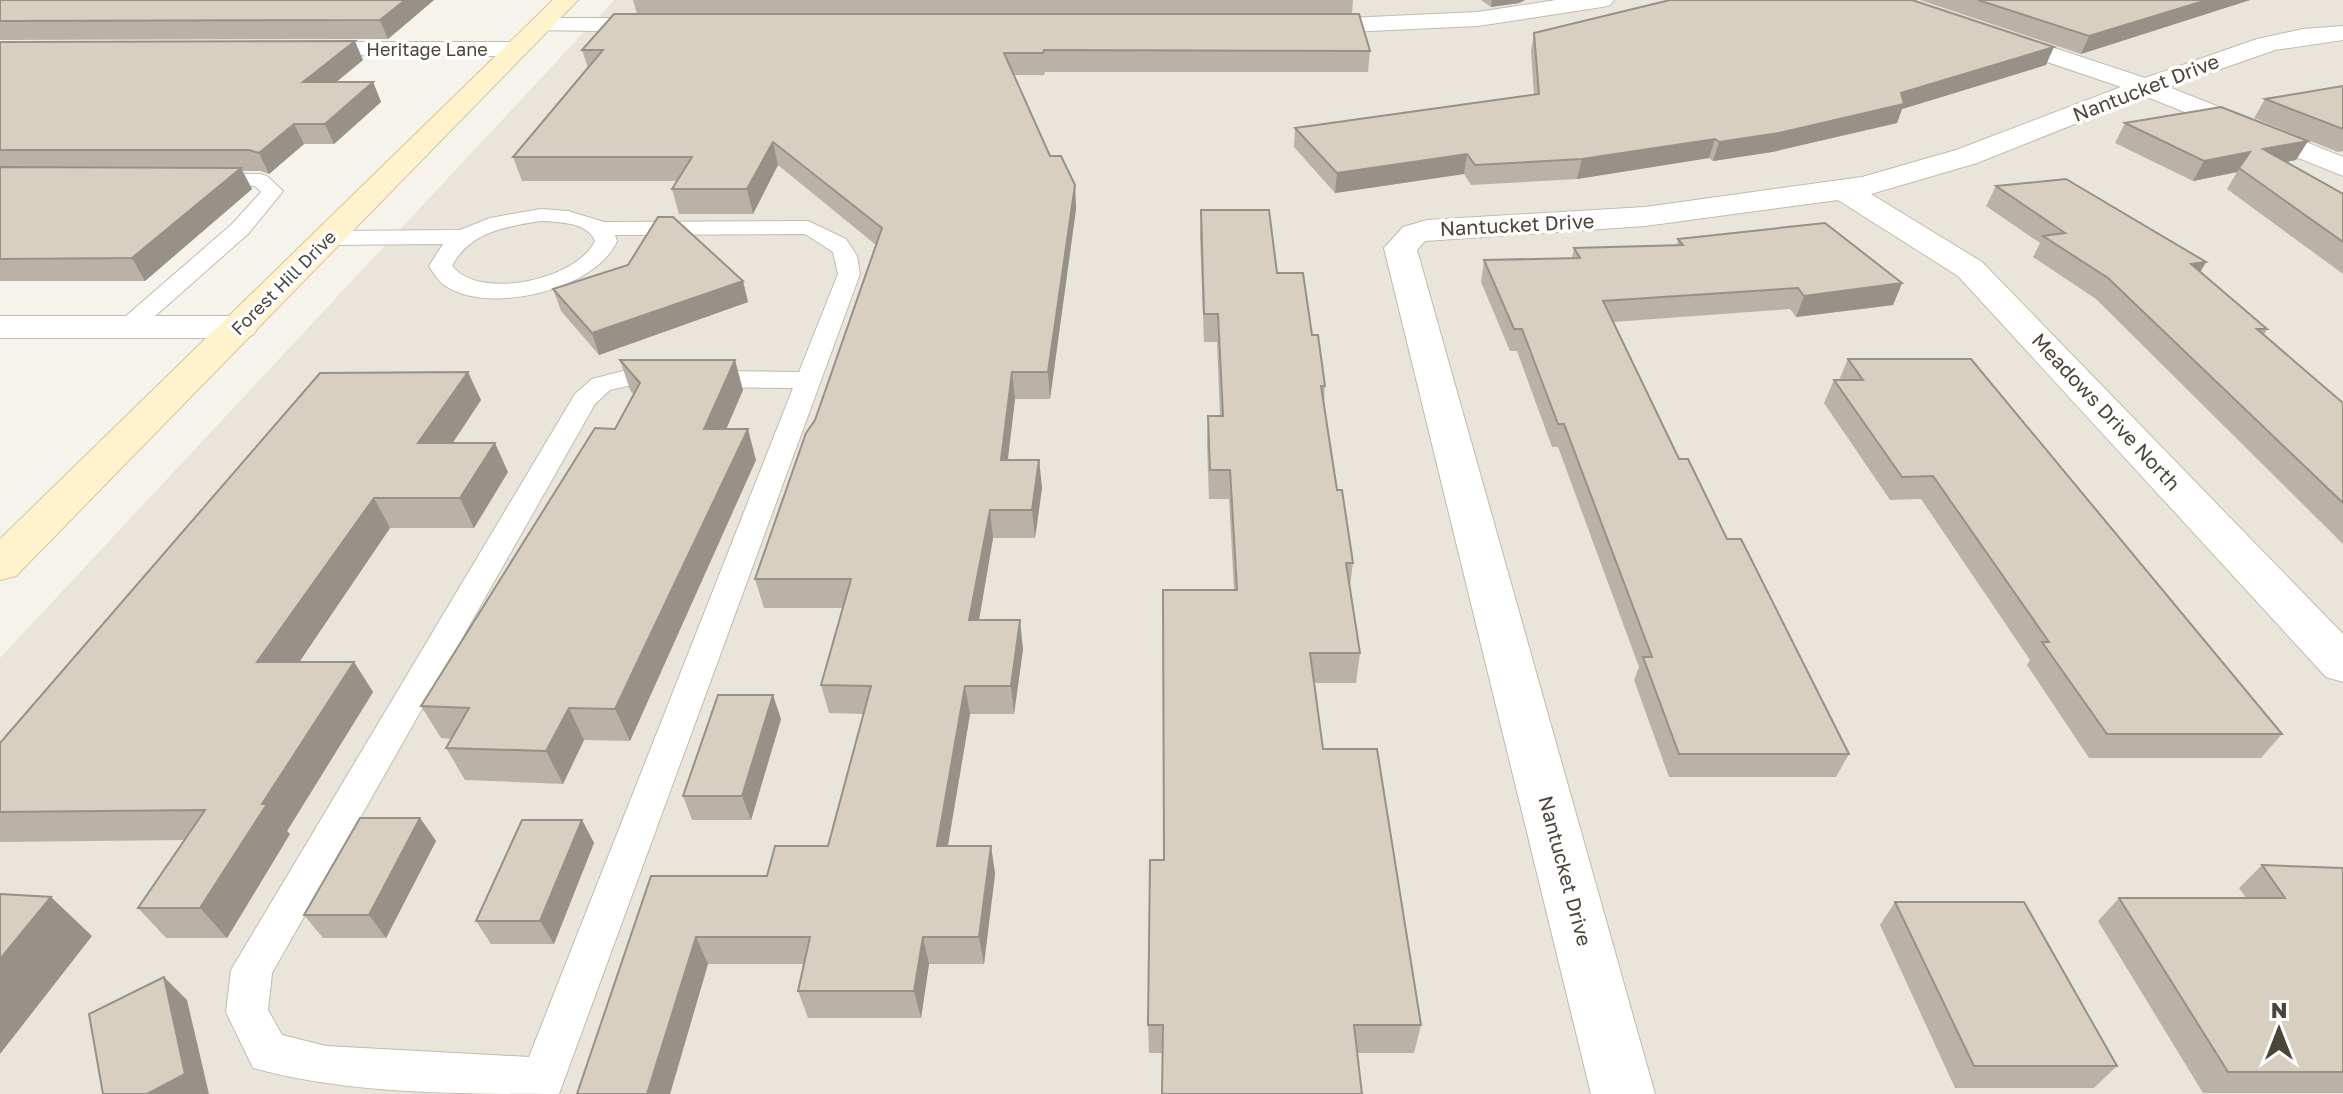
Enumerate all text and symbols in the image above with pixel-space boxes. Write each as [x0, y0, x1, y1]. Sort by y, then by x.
street label: Heritage Lane [366, 38, 488, 60]
street label: Nantucket Drive [2069, 48, 2222, 126]
street label: Nantucket Drive [1439, 208, 1595, 240]
street label: Forest Hill Drive [226, 225, 340, 339]
street label: Meadows Drive North [2028, 328, 2186, 495]
street label: Nantucket Drive [1534, 793, 1598, 949]
north arrow [2239, 990, 2319, 1070]
text: N [2271, 996, 2287, 1023]

